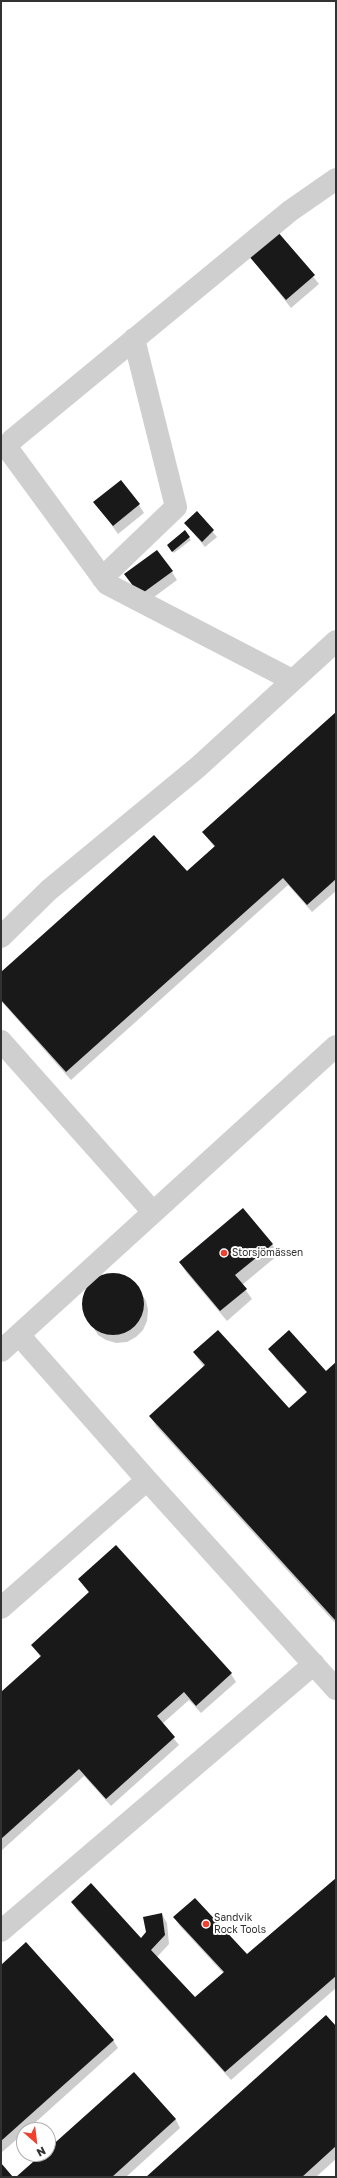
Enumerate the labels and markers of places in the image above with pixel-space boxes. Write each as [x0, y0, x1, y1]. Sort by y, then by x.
place label: Storsjömässen [232, 1247, 303, 1259]
marker: Storsjömässen [219, 1248, 229, 1258]
place label: Sandvik Rock Tools [214, 1912, 266, 1936]
marker: Sandvik Rock Tools [201, 1919, 211, 1929]

